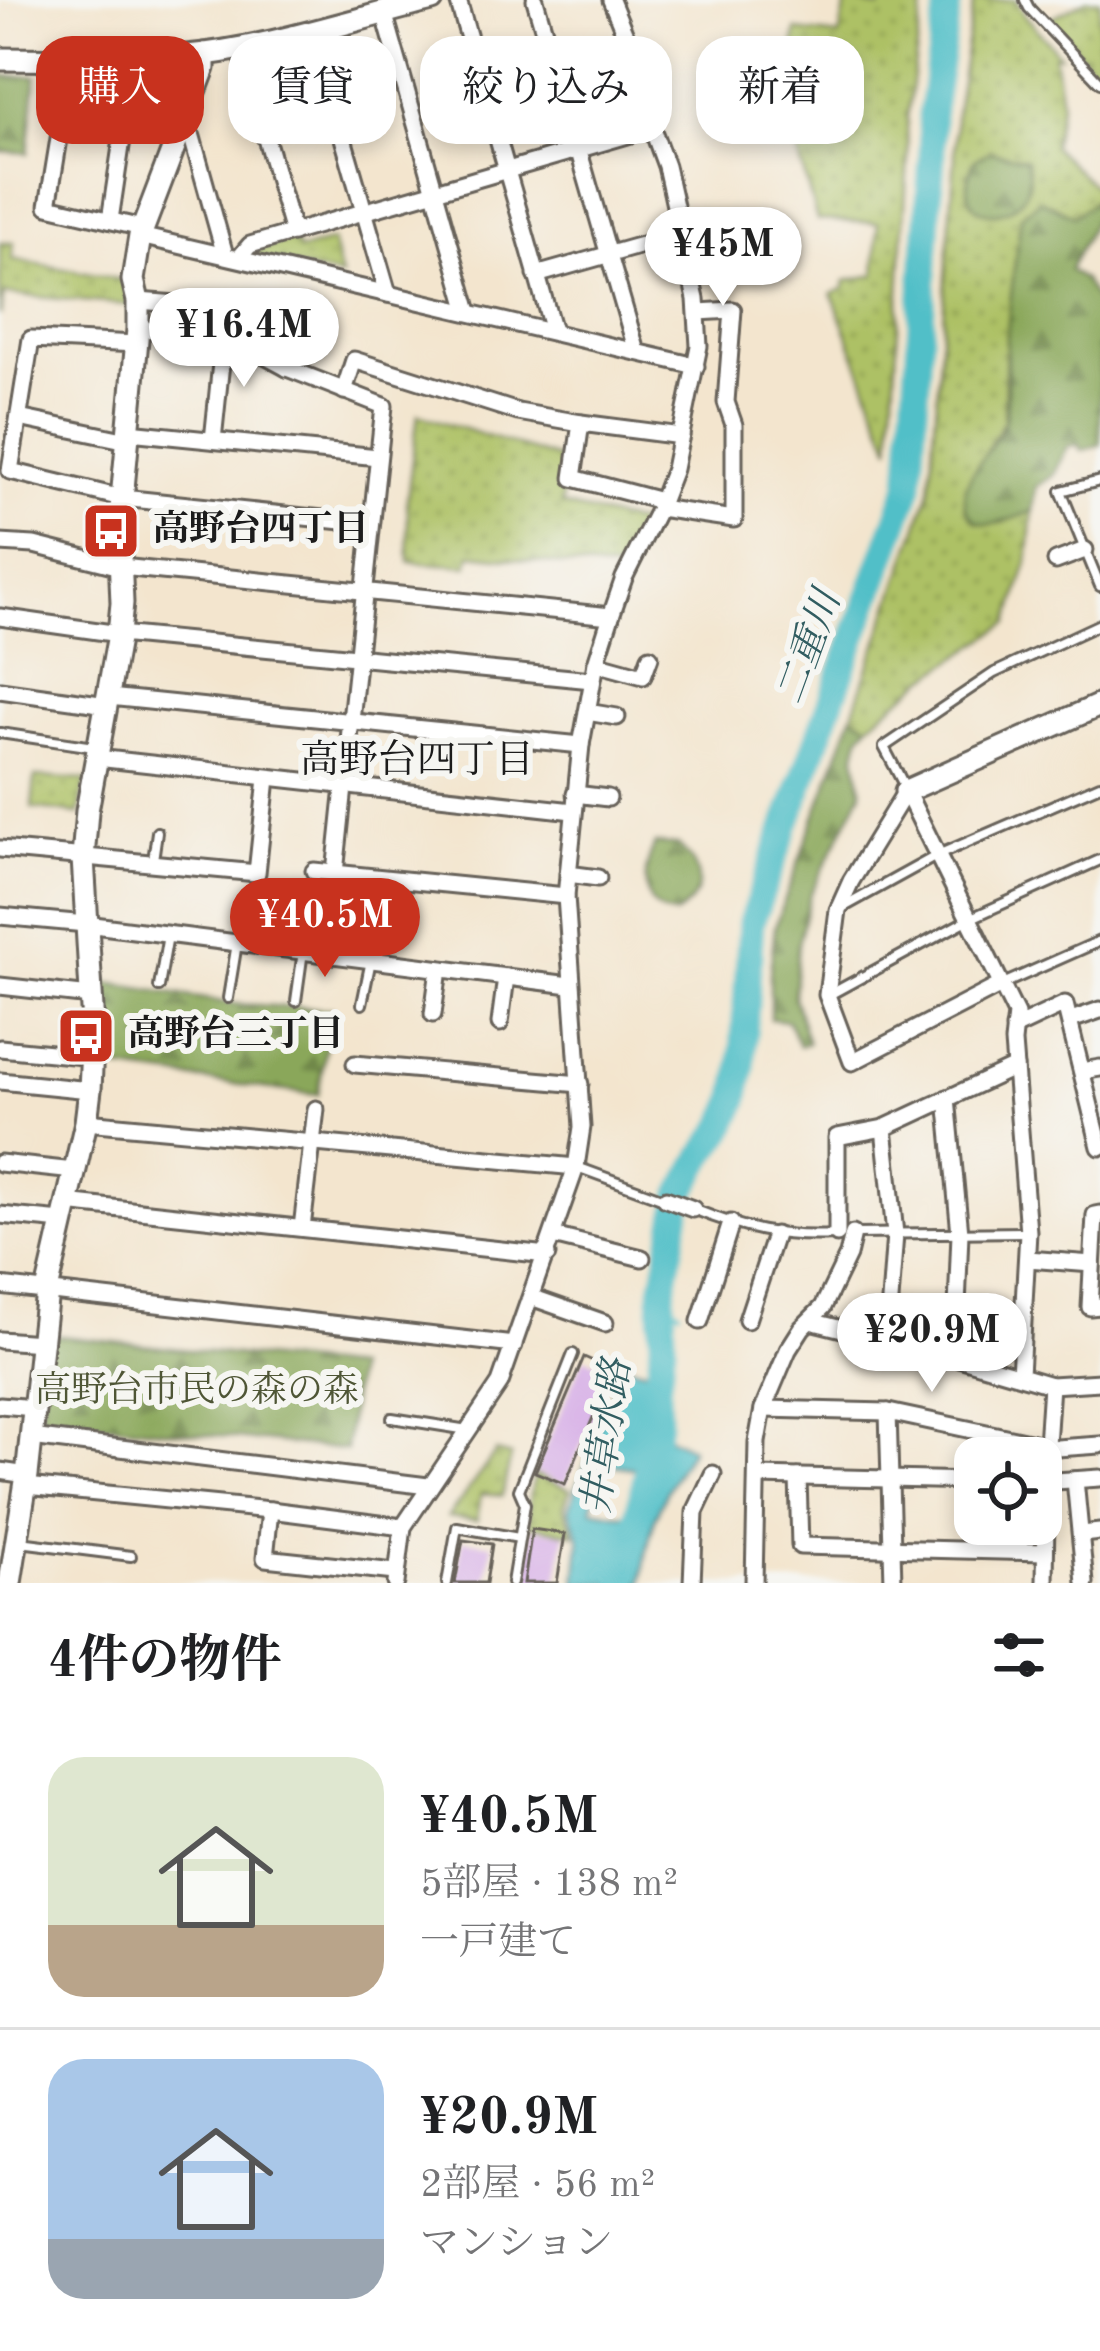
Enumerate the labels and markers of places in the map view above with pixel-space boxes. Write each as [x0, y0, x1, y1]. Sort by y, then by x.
pin: ¥45M [652, 207, 794, 309]
pin: ¥16.4M [146, 288, 342, 390]
bus stop icon: 高野台四丁目 [80, 500, 142, 562]
place label: 高野台四丁目 [153, 509, 369, 549]
pin: ¥40.5M [227, 878, 423, 980]
bus stop icon: 高野台三丁目 [55, 1005, 117, 1067]
place label: 高野台三丁目 [128, 1014, 344, 1054]
pin: ¥20.9M [834, 1293, 1030, 1395]

